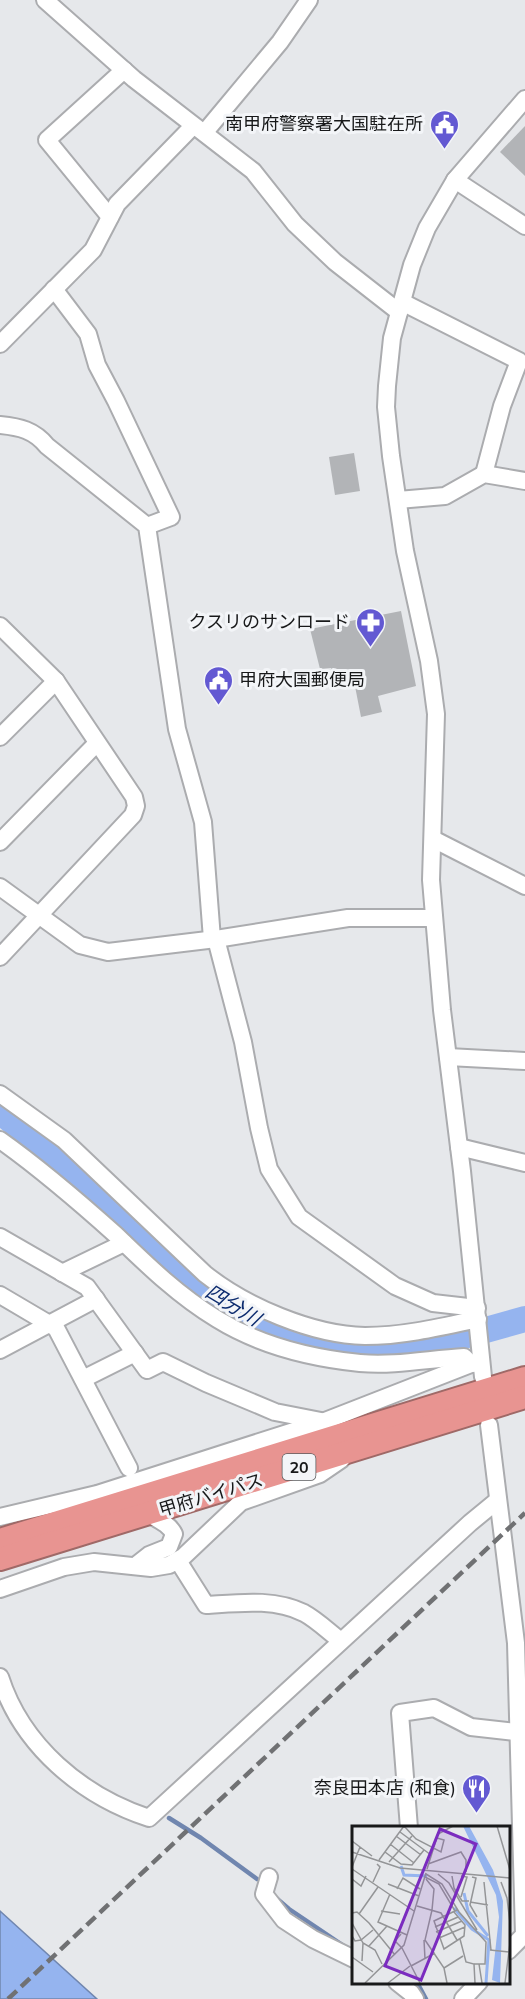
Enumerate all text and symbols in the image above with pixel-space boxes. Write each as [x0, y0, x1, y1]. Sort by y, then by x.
public building icon: 南甲府警察署大国駐在所 [428, 108, 460, 150]
place label: 南甲府警察署大国駐在所 [225, 112, 423, 135]
pharmacy icon: クスリのサンロード [355, 606, 387, 648]
place label: クスリのサンロード [189, 610, 350, 633]
public building icon: 甲府大国郵便局 [202, 664, 234, 706]
place label: 甲府大国郵便局 [239, 668, 365, 691]
water label: 四分川 [201, 1278, 267, 1332]
road number: 20 [282, 1454, 316, 1480]
street label: 甲府バイパス [156, 1468, 266, 1521]
restaurant icon: 奈良田本店 (和食) [461, 1772, 493, 1814]
place label: 奈良田本店 (和食) [314, 1776, 456, 1799]
inset map [352, 1826, 510, 1984]

